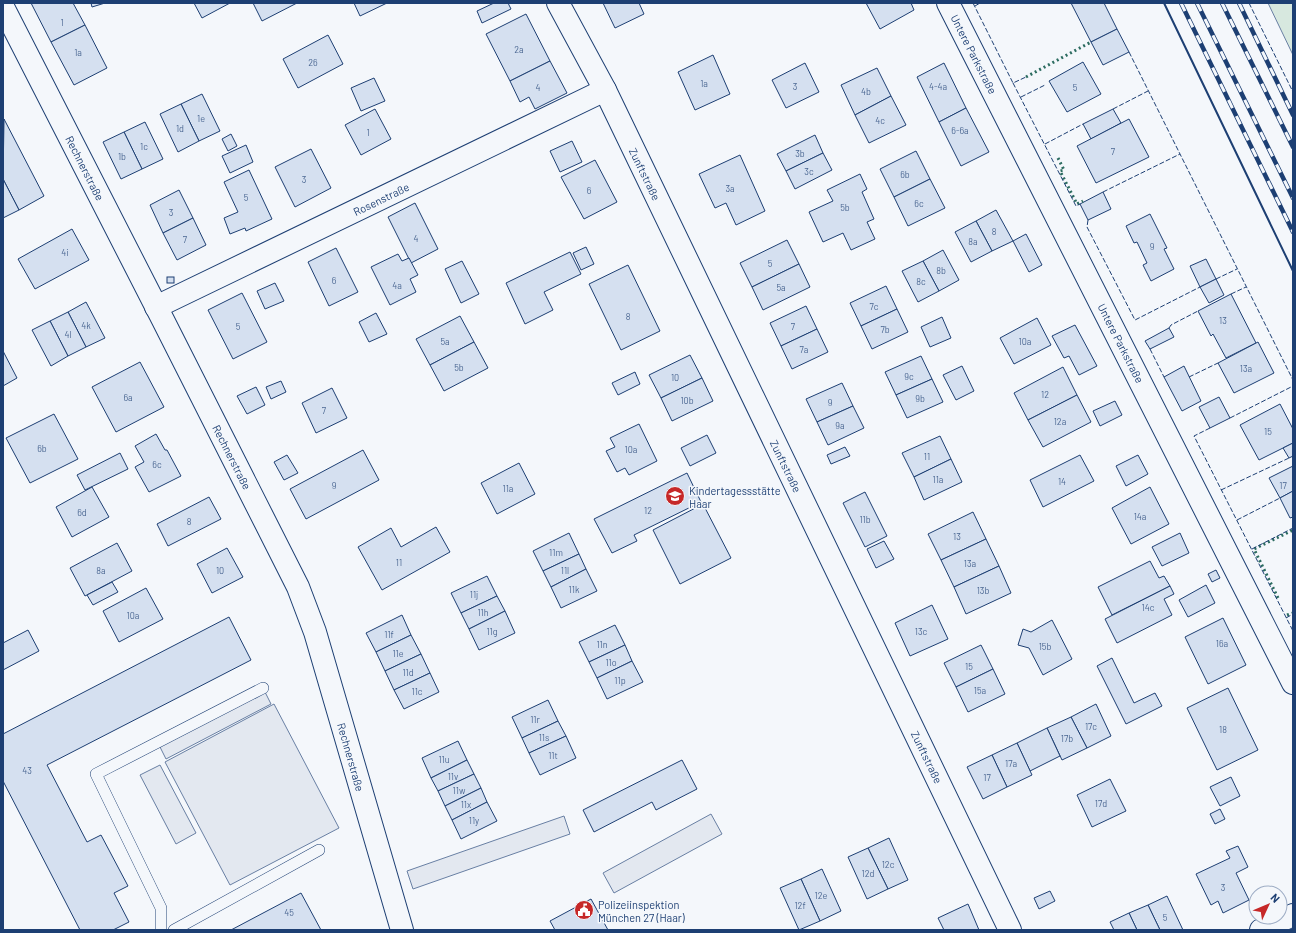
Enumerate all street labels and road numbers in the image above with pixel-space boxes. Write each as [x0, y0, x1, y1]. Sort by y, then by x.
street label: Untere Parkstraße [948, 12, 1000, 96]
street label: Rechnerstraße [63, 134, 107, 203]
street label: Zunftstraße [627, 146, 663, 202]
street label: Rosenstraße [351, 180, 411, 218]
street label: Untere Parkstraße [1095, 301, 1147, 385]
street label: Rechnerstraße [210, 423, 254, 492]
street label: Zunftstraße [768, 438, 804, 494]
street label: Rechnerstraße [335, 721, 367, 793]
street label: Zunftstraße [909, 729, 945, 785]

